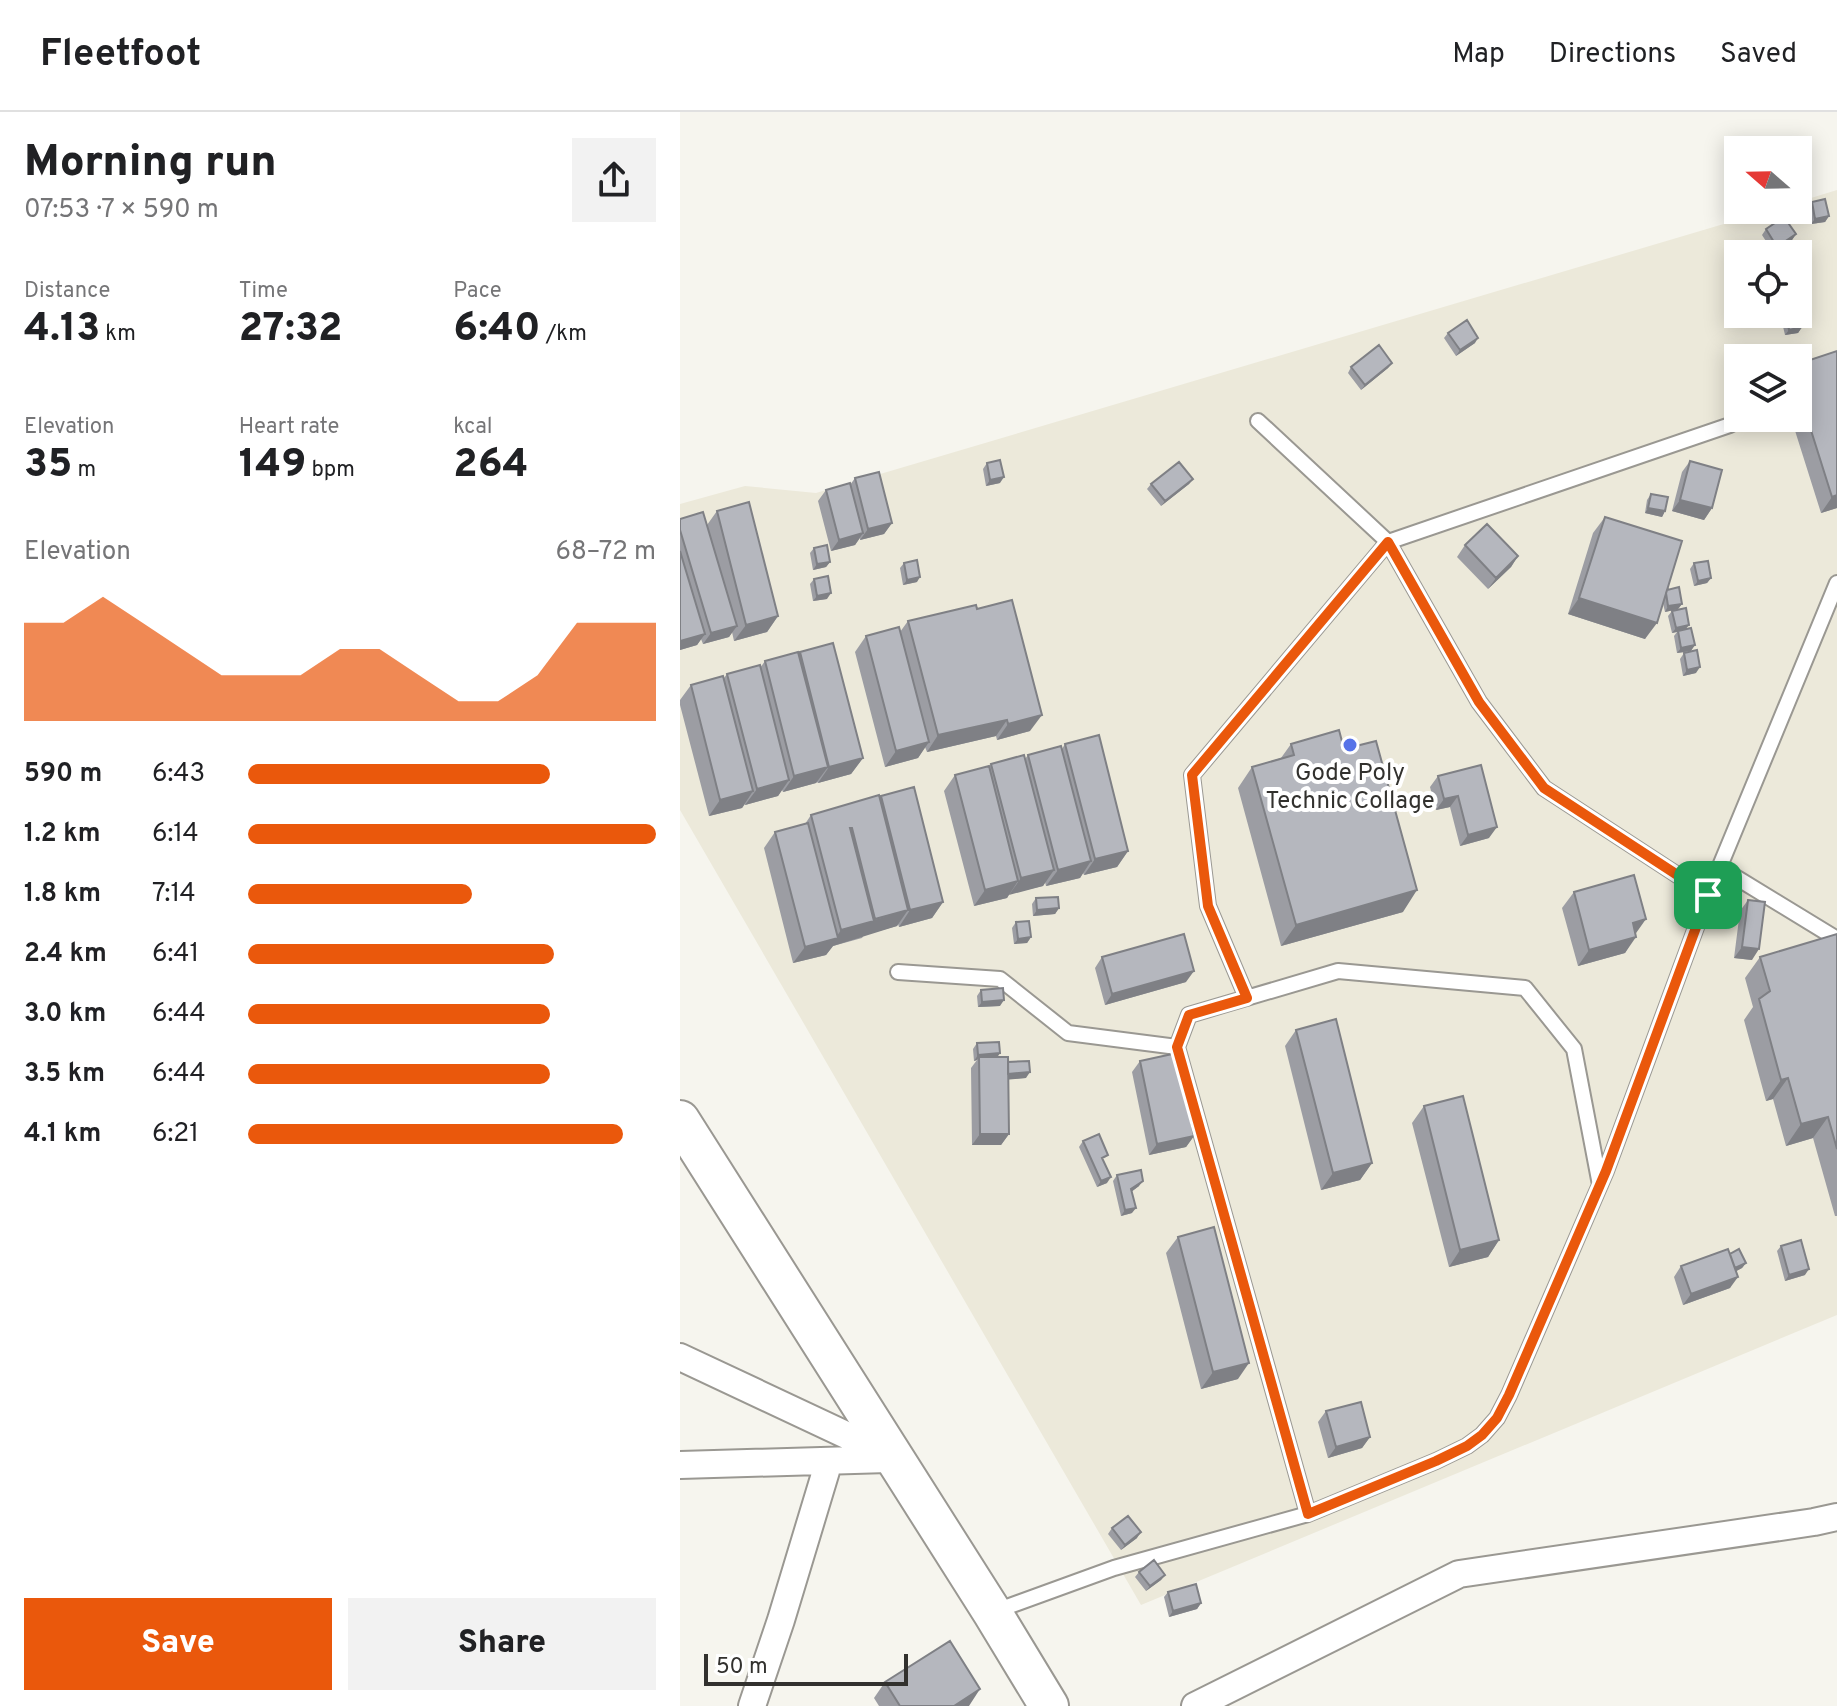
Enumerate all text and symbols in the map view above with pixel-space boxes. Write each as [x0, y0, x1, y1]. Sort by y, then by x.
text: Fleetfoot [40, 31, 201, 80]
text: Map [1452, 37, 1505, 73]
text: Directions [1549, 37, 1676, 73]
text: Saved [1720, 37, 1797, 73]
text: Morning run [24, 136, 277, 192]
north arrow [1724, 136, 1812, 224]
map controls [1724, 136, 1812, 432]
button: share [572, 138, 656, 222]
text: 07:53 · 7 × 590 m [24, 194, 219, 227]
button: locate [1724, 240, 1812, 328]
text: Distance [24, 278, 110, 305]
text: Time [239, 278, 288, 305]
text: Pace [453, 278, 502, 305]
text: 4.13 [24, 305, 100, 355]
text: 27:32 [239, 305, 343, 355]
text: 6:40 [453, 305, 541, 355]
text: km [100, 321, 136, 348]
text: /km [541, 321, 587, 348]
button: layers [1724, 344, 1812, 432]
text: Elevation [24, 414, 114, 441]
text: Heart rate [239, 414, 339, 441]
text: kcal [453, 414, 492, 441]
text: 35 [24, 441, 72, 491]
text: 149 [239, 441, 306, 491]
text: 264 [453, 441, 529, 491]
text: m [72, 457, 96, 484]
text: bpm [306, 457, 355, 484]
text: Elevation [24, 536, 131, 569]
text: 68–72 m [556, 536, 656, 569]
marker: Gode Poly Technic Collage [1341, 736, 1359, 754]
text: 590 m [24, 758, 102, 791]
text: 6:43 [152, 758, 205, 791]
place label: Gode Poly Technic Collage [1265, 759, 1435, 817]
text: 1.2 km [24, 818, 101, 851]
text: 6:14 [152, 818, 199, 851]
pin [1674, 861, 1742, 929]
icon: arrive [1686, 873, 1730, 917]
text: 1.8 km [24, 878, 101, 911]
text: 7:14 [152, 878, 196, 911]
text: 2.4 km [24, 938, 107, 971]
text: 6:41 [152, 938, 199, 971]
text: 3.0 km [24, 998, 106, 1031]
text: 6:44 [152, 998, 206, 1031]
text: 3.5 km [24, 1058, 105, 1091]
text: 6:44 [152, 1058, 206, 1091]
text: 4.1 km [24, 1118, 101, 1151]
text: 6:21 [152, 1118, 199, 1151]
button: Save [24, 1598, 332, 1690]
button: Share [348, 1598, 656, 1690]
scale bar [704, 1650, 908, 1686]
text: 50 m [716, 1654, 768, 1681]

